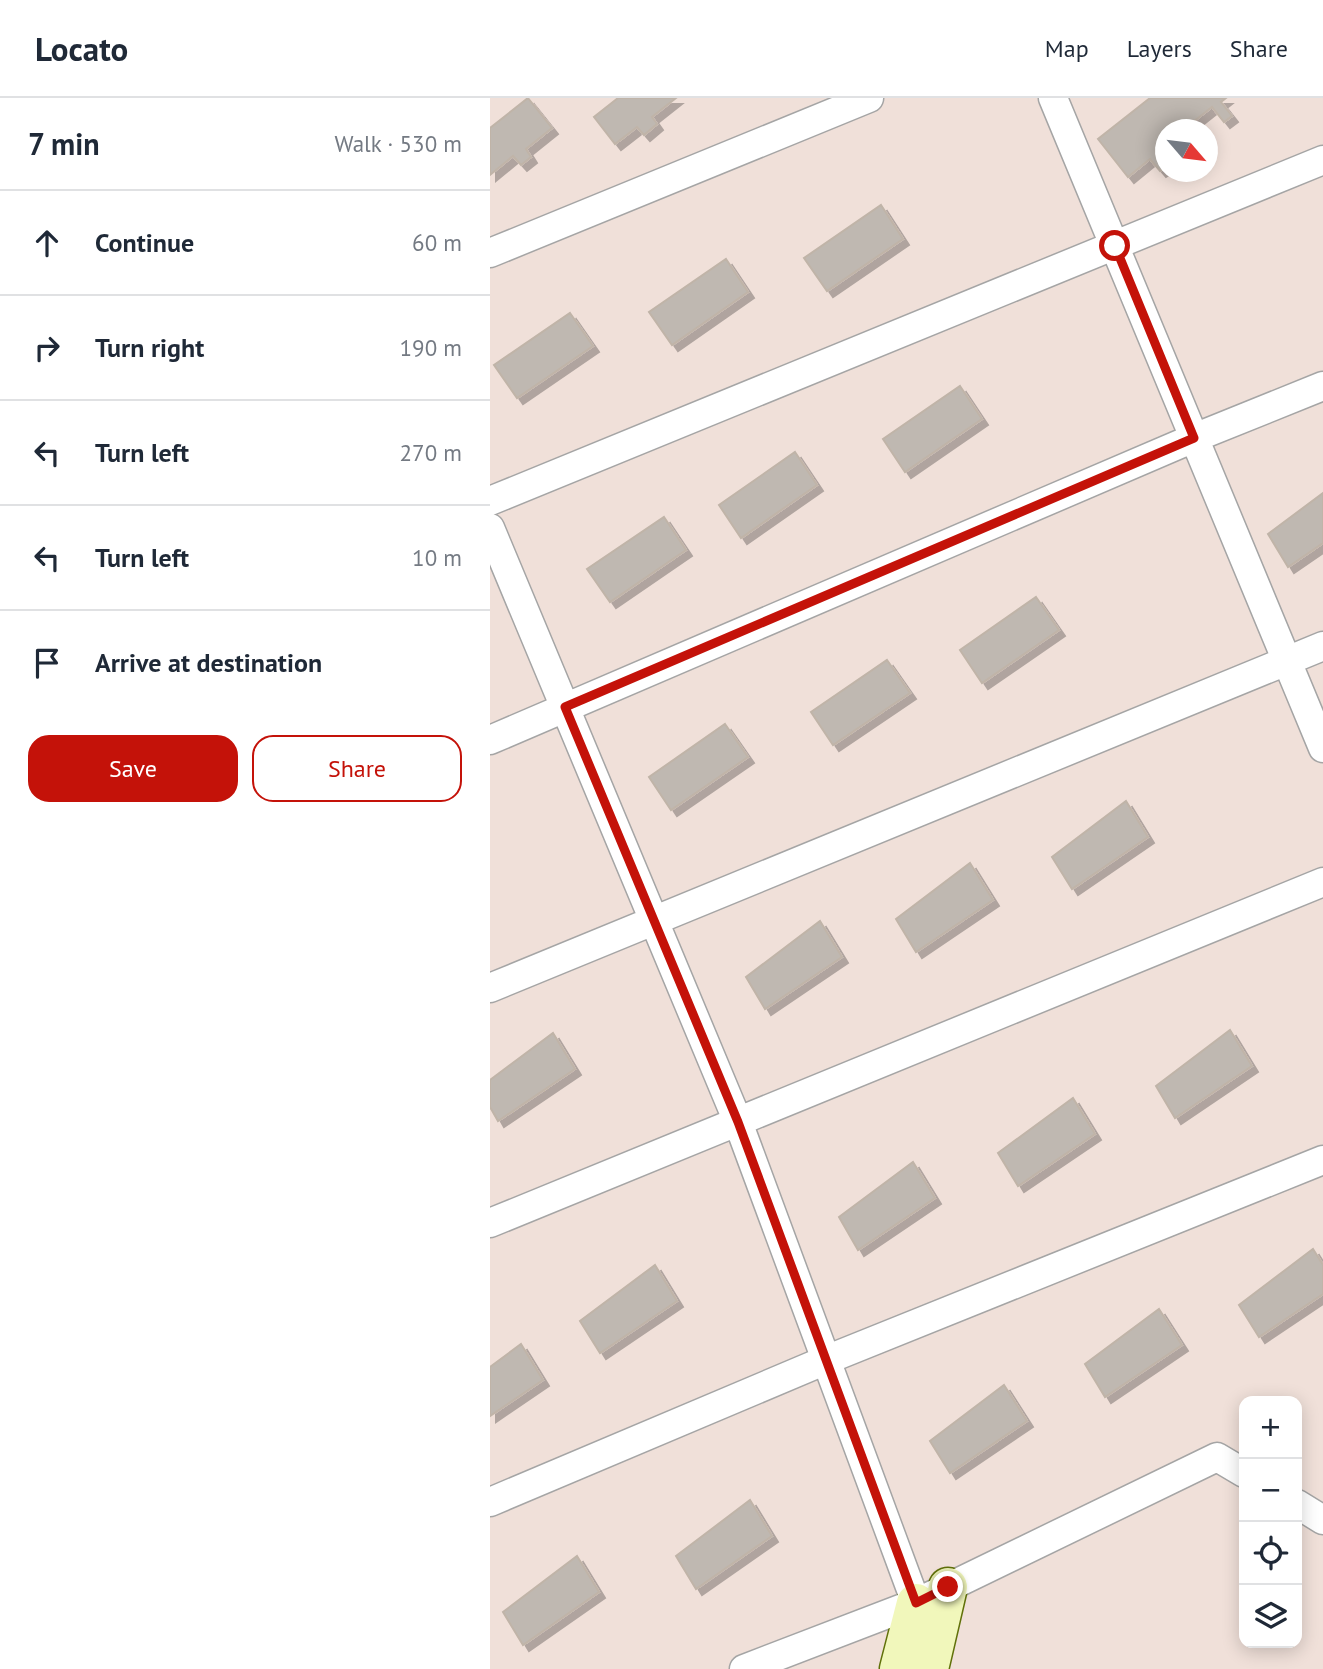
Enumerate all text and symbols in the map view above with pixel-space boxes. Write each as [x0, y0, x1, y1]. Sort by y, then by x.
text: Locato [35, 27, 128, 70]
text: Map [1045, 33, 1089, 64]
text: Layers [1127, 33, 1192, 64]
text: Share [1230, 33, 1288, 64]
north arrow [1155, 119, 1218, 182]
text: 7 min [28, 124, 100, 163]
text: Walk · 530 m [335, 129, 462, 158]
icon: ahead [28, 224, 66, 262]
text: Continue [95, 226, 194, 259]
text: 60 m [412, 228, 462, 257]
route start [1099, 230, 1130, 261]
icon: right [28, 329, 66, 367]
text: Turn right [95, 331, 204, 364]
text: 190 m [400, 333, 462, 362]
icon: left [28, 434, 66, 472]
text: Turn left [95, 436, 189, 469]
text: 270 m [400, 438, 462, 467]
icon: left [28, 539, 66, 577]
text: Turn left [95, 541, 189, 574]
text: 10 m [412, 543, 462, 572]
icon: arrive [28, 644, 66, 682]
text: Arrive at destination [95, 646, 322, 679]
button: Save [28, 735, 238, 802]
button: Share [252, 735, 462, 802]
map controls [1239, 1396, 1302, 1648]
button: + [1239, 1396, 1302, 1459]
button: − [1239, 1459, 1302, 1522]
button: locate [1239, 1522, 1302, 1585]
route end [932, 1571, 963, 1602]
button: layers [1239, 1585, 1302, 1648]

